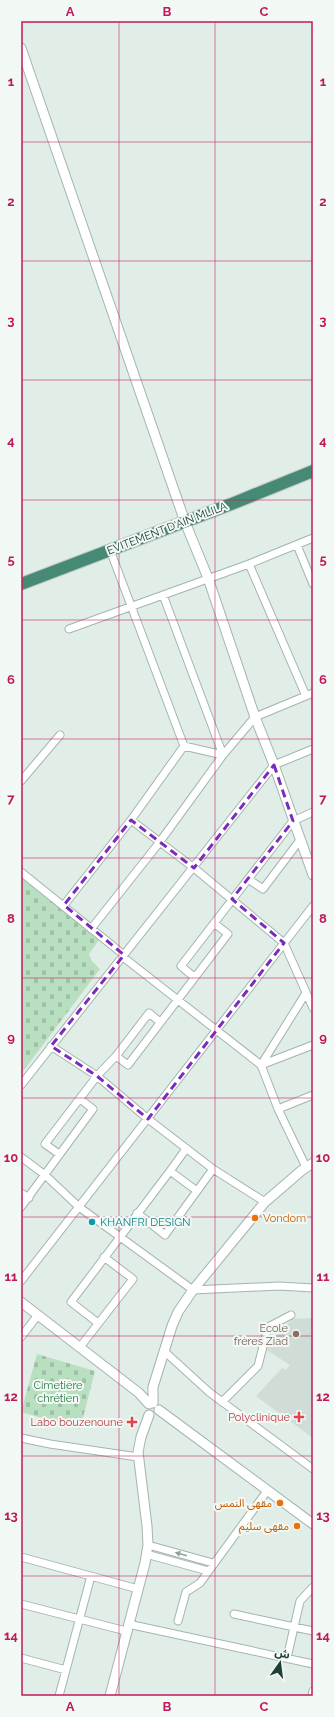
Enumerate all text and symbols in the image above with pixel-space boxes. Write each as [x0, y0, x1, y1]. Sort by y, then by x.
text: A [66, 4, 75, 19]
text: B [163, 4, 172, 19]
text: C [260, 4, 269, 19]
text: 1 [8, 74, 15, 89]
text: 1 [320, 74, 327, 89]
text: 2 [7, 194, 15, 209]
text: 2 [319, 194, 327, 209]
text: 3 [7, 313, 15, 328]
text: 3 [319, 313, 327, 328]
text: 4 [7, 433, 15, 448]
text: 4 [319, 433, 327, 448]
street label: EVITEMENT D'AIN MLILA [105, 499, 230, 557]
text: 5 [7, 552, 15, 567]
text: 5 [319, 552, 327, 567]
text: 6 [7, 672, 15, 687]
text: 6 [319, 672, 327, 687]
text: 7 [7, 791, 15, 806]
text: 7 [319, 791, 327, 806]
text: 8 [7, 911, 15, 926]
text: 8 [319, 911, 327, 926]
text: 9 [7, 1030, 15, 1045]
text: 9 [319, 1030, 327, 1045]
text: 10 [4, 1150, 18, 1165]
text: 10 [316, 1150, 330, 1165]
place label: Vondom [263, 1212, 306, 1225]
marker: Vondom [250, 1213, 260, 1223]
place label: KHANFRI DESIGN [100, 1216, 191, 1229]
marker: KHANFRI DESIGN [87, 1217, 97, 1227]
text: 11 [5, 1269, 18, 1284]
text: 11 [317, 1269, 330, 1284]
place label: Ecole frères Ziad [234, 1322, 289, 1348]
marker: Ecole frères Ziad [291, 1329, 301, 1339]
park label: Cimetière chrétien [33, 1379, 83, 1405]
text: 12 [4, 1389, 18, 1404]
text: 12 [316, 1389, 330, 1404]
place label: Polyclinique [228, 1411, 291, 1424]
marker: Polyclinique [293, 1411, 305, 1423]
place label: Labo bouzenoune [30, 1416, 124, 1429]
marker: Labo bouzenoune [126, 1416, 138, 1428]
place label: مقهى النمس [215, 1497, 272, 1510]
marker: مقهى النمس [275, 1498, 285, 1508]
text: 13 [4, 1508, 18, 1523]
text: 13 [316, 1508, 330, 1523]
place label: مقهى سليم [239, 1520, 289, 1535]
marker: مقهى سليم [292, 1521, 302, 1531]
one-way arrow [174, 1551, 186, 1557]
text: 14 [4, 1628, 18, 1643]
text: 14 [316, 1628, 330, 1643]
north arrow [260, 1643, 300, 1683]
text: ش [273, 1646, 291, 1662]
text: A [66, 1699, 75, 1714]
text: B [163, 1699, 172, 1714]
text: C [260, 1699, 269, 1714]

